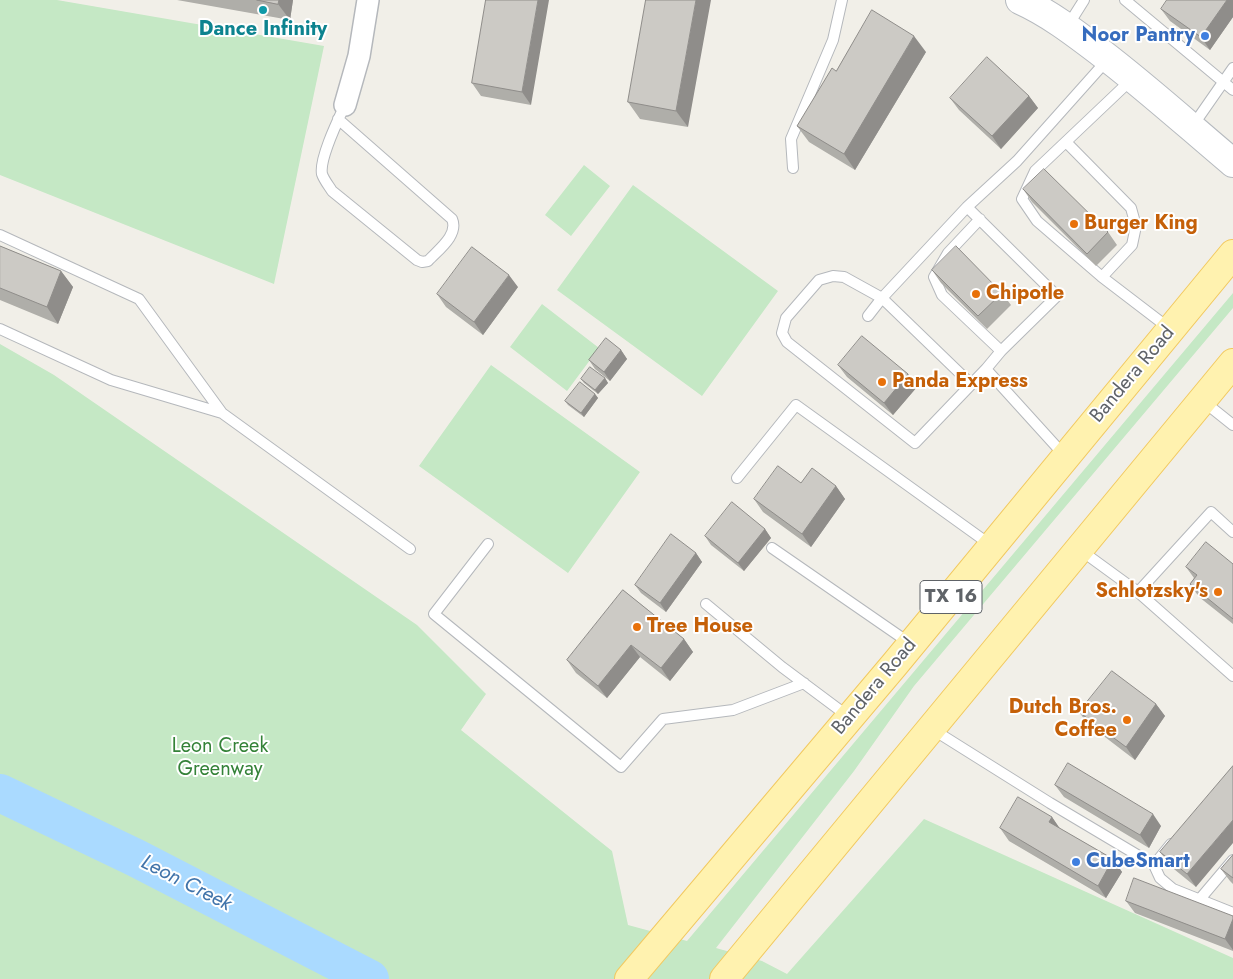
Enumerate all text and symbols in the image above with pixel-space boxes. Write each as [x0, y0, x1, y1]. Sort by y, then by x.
marker: Dance Infinity [257, 4, 269, 16]
place label: Dance Infinity [199, 18, 327, 42]
place label: Noor Pantry [1082, 24, 1195, 48]
marker: Noor Pantry [1199, 30, 1211, 42]
place label: Burger King [1084, 212, 1198, 236]
marker: Burger King [1068, 218, 1080, 230]
place label: Chipotle [986, 282, 1064, 306]
marker: Chipotle [970, 288, 982, 300]
street label: Bandera Road [1086, 322, 1180, 428]
place label: Panda Express [892, 370, 1028, 394]
marker: Panda Express [876, 376, 888, 388]
road number: TX 16 [920, 580, 982, 614]
place label: Schlotzsky's [1096, 580, 1208, 604]
marker: Schlotzsky's [1212, 586, 1224, 598]
place label: Tree House [647, 615, 753, 639]
marker: Tree House [631, 621, 643, 633]
street label: Bandera Road [828, 634, 922, 740]
place label: Dutch Bros. Coffee [1009, 696, 1117, 743]
marker: Dutch Bros. Coffee [1121, 714, 1133, 726]
park label: Leon Creek Greenway [172, 735, 268, 782]
water label: Leon Creek [136, 850, 236, 918]
place label: CubeSmart [1086, 850, 1190, 874]
marker: CubeSmart [1070, 856, 1082, 868]

